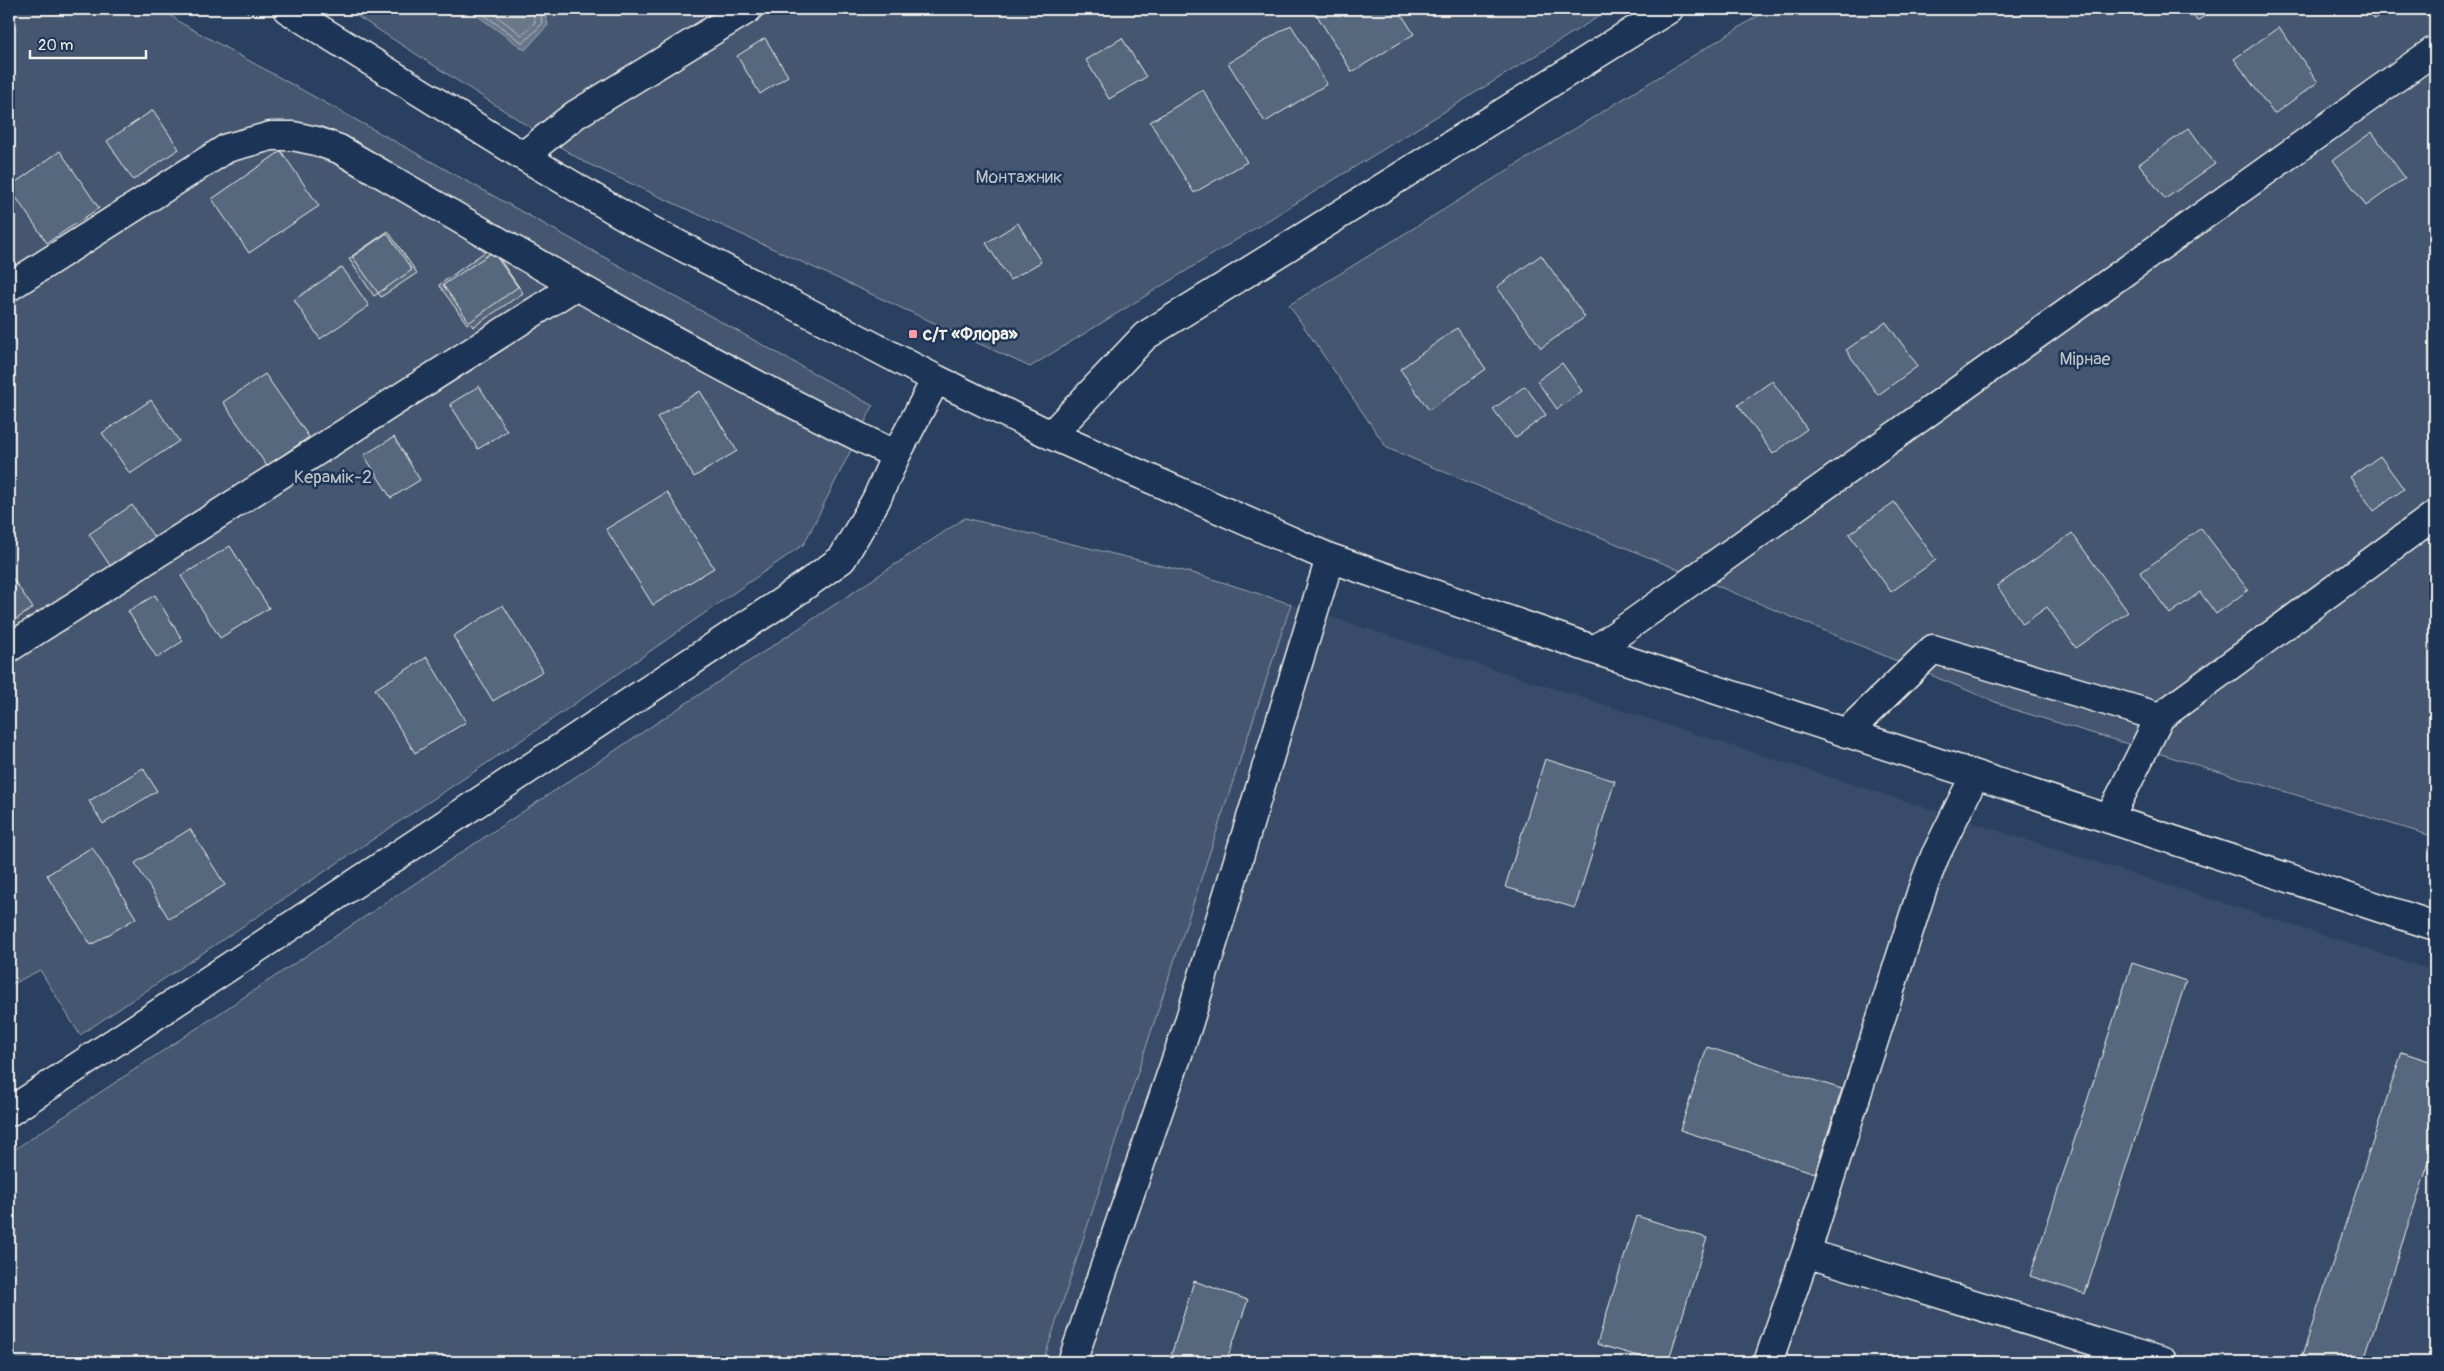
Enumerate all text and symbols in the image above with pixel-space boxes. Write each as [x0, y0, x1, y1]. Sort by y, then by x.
scale bar [30, 28, 146, 60]
text: 20 m [38, 36, 73, 55]
park label: Монтажник [976, 166, 1062, 189]
place label: с/т «Флора» [922, 323, 1019, 346]
marker: с/т «Флора» [907, 328, 919, 340]
park label: Мірнае [2060, 348, 2111, 371]
park label: Керамік-2 [294, 466, 372, 489]

